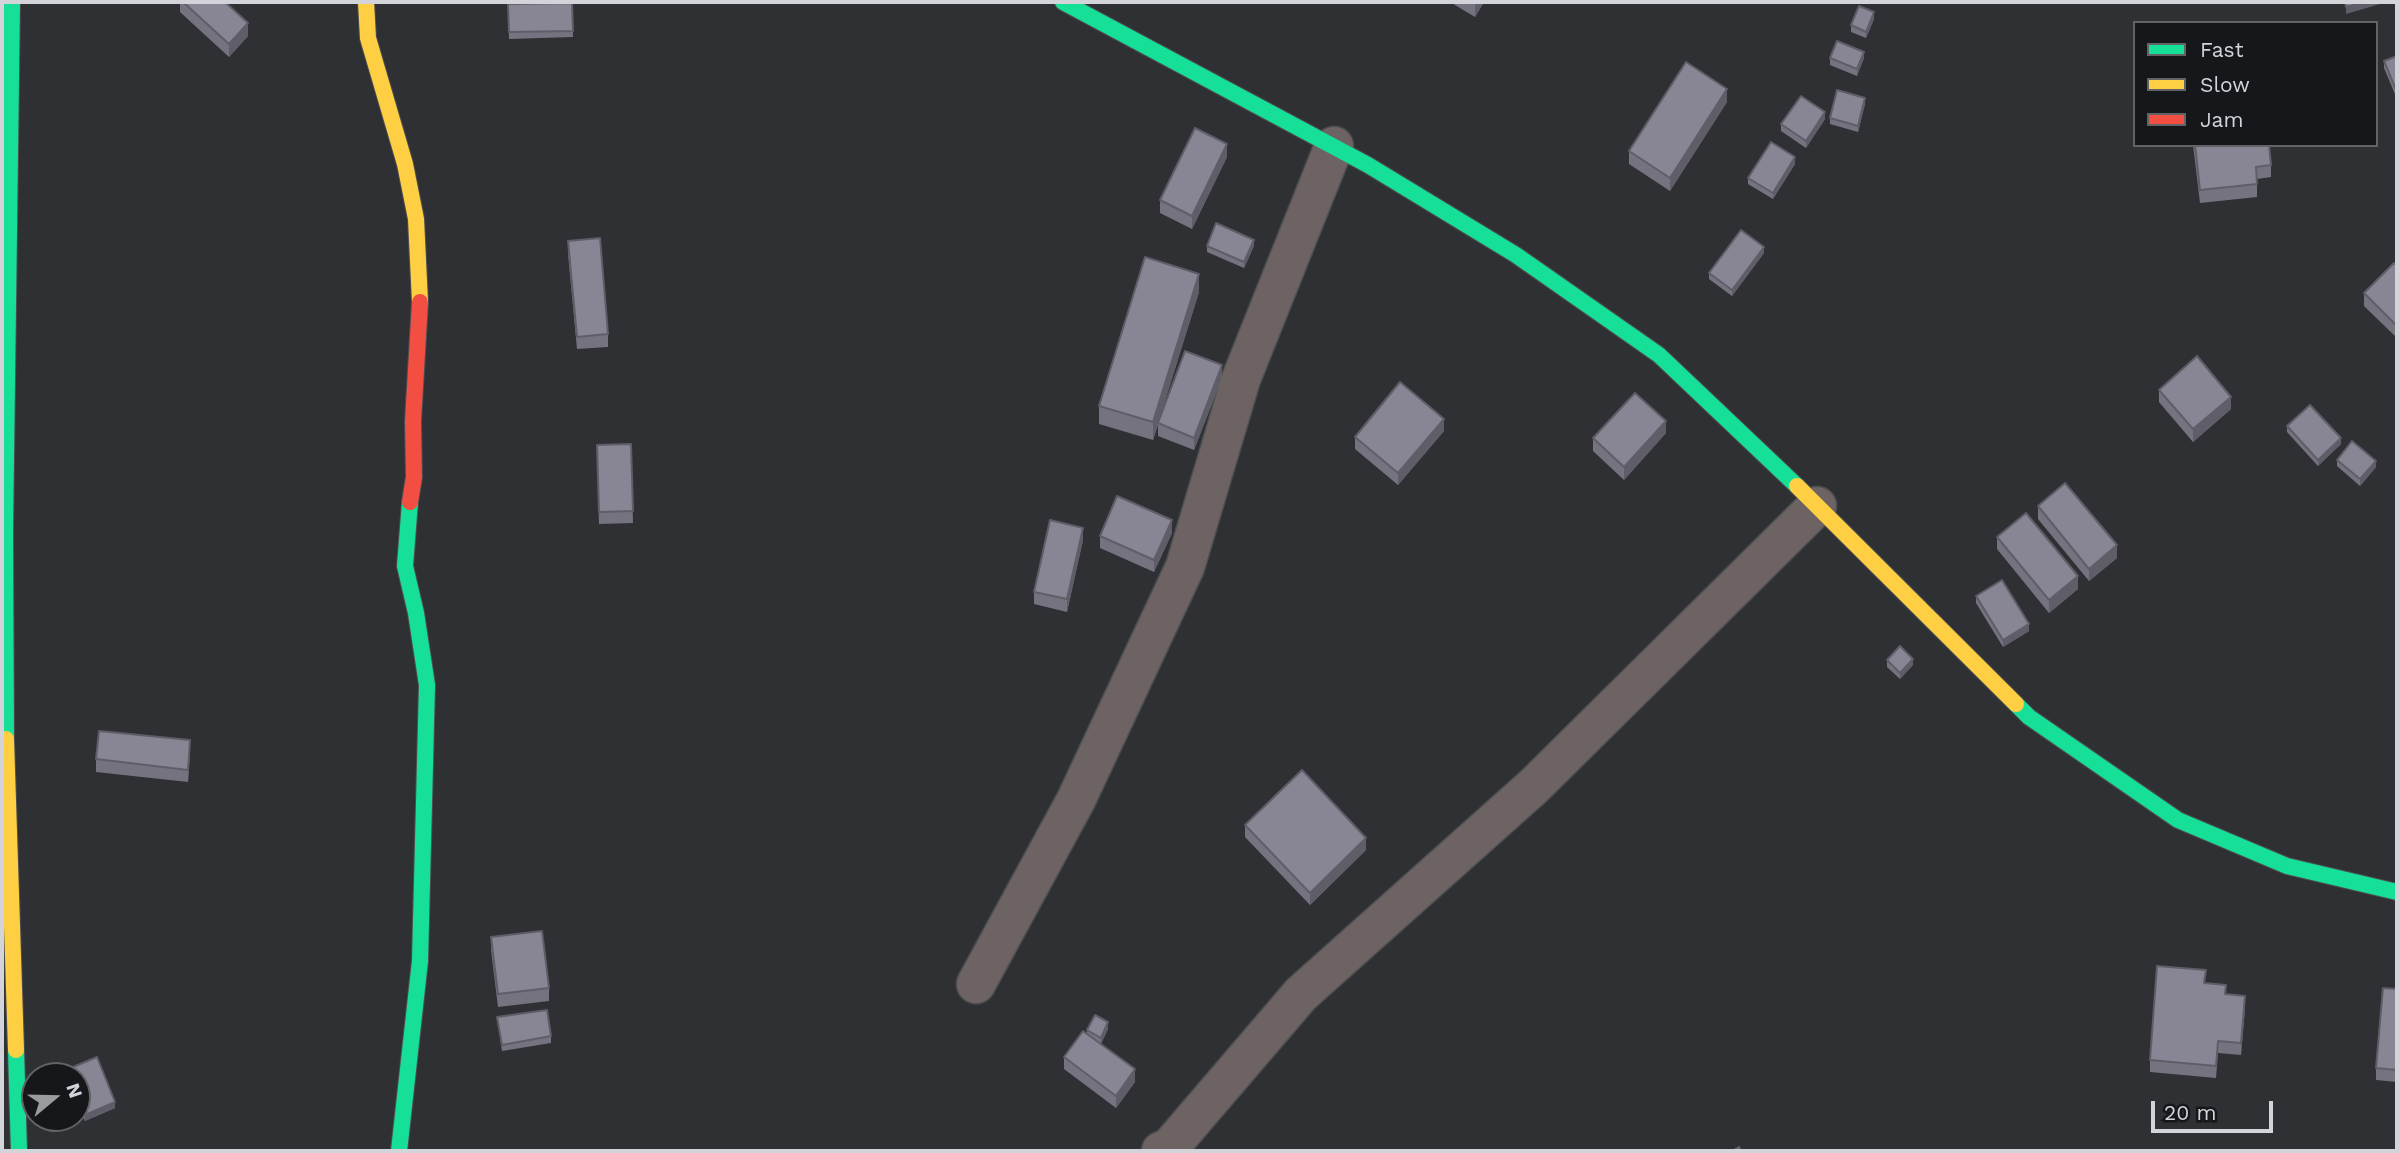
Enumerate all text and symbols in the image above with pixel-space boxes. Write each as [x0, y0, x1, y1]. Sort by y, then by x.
legend [2133, 21, 2378, 147]
text: Fast [2200, 37, 2244, 62]
text: Slow [2200, 72, 2250, 97]
text: Jam [2200, 107, 2243, 132]
north arrow [21, 1062, 91, 1132]
text: N [61, 1080, 88, 1101]
scale bar [2154, 1086, 2276, 1130]
text: 20 m [2164, 1100, 2216, 1125]

